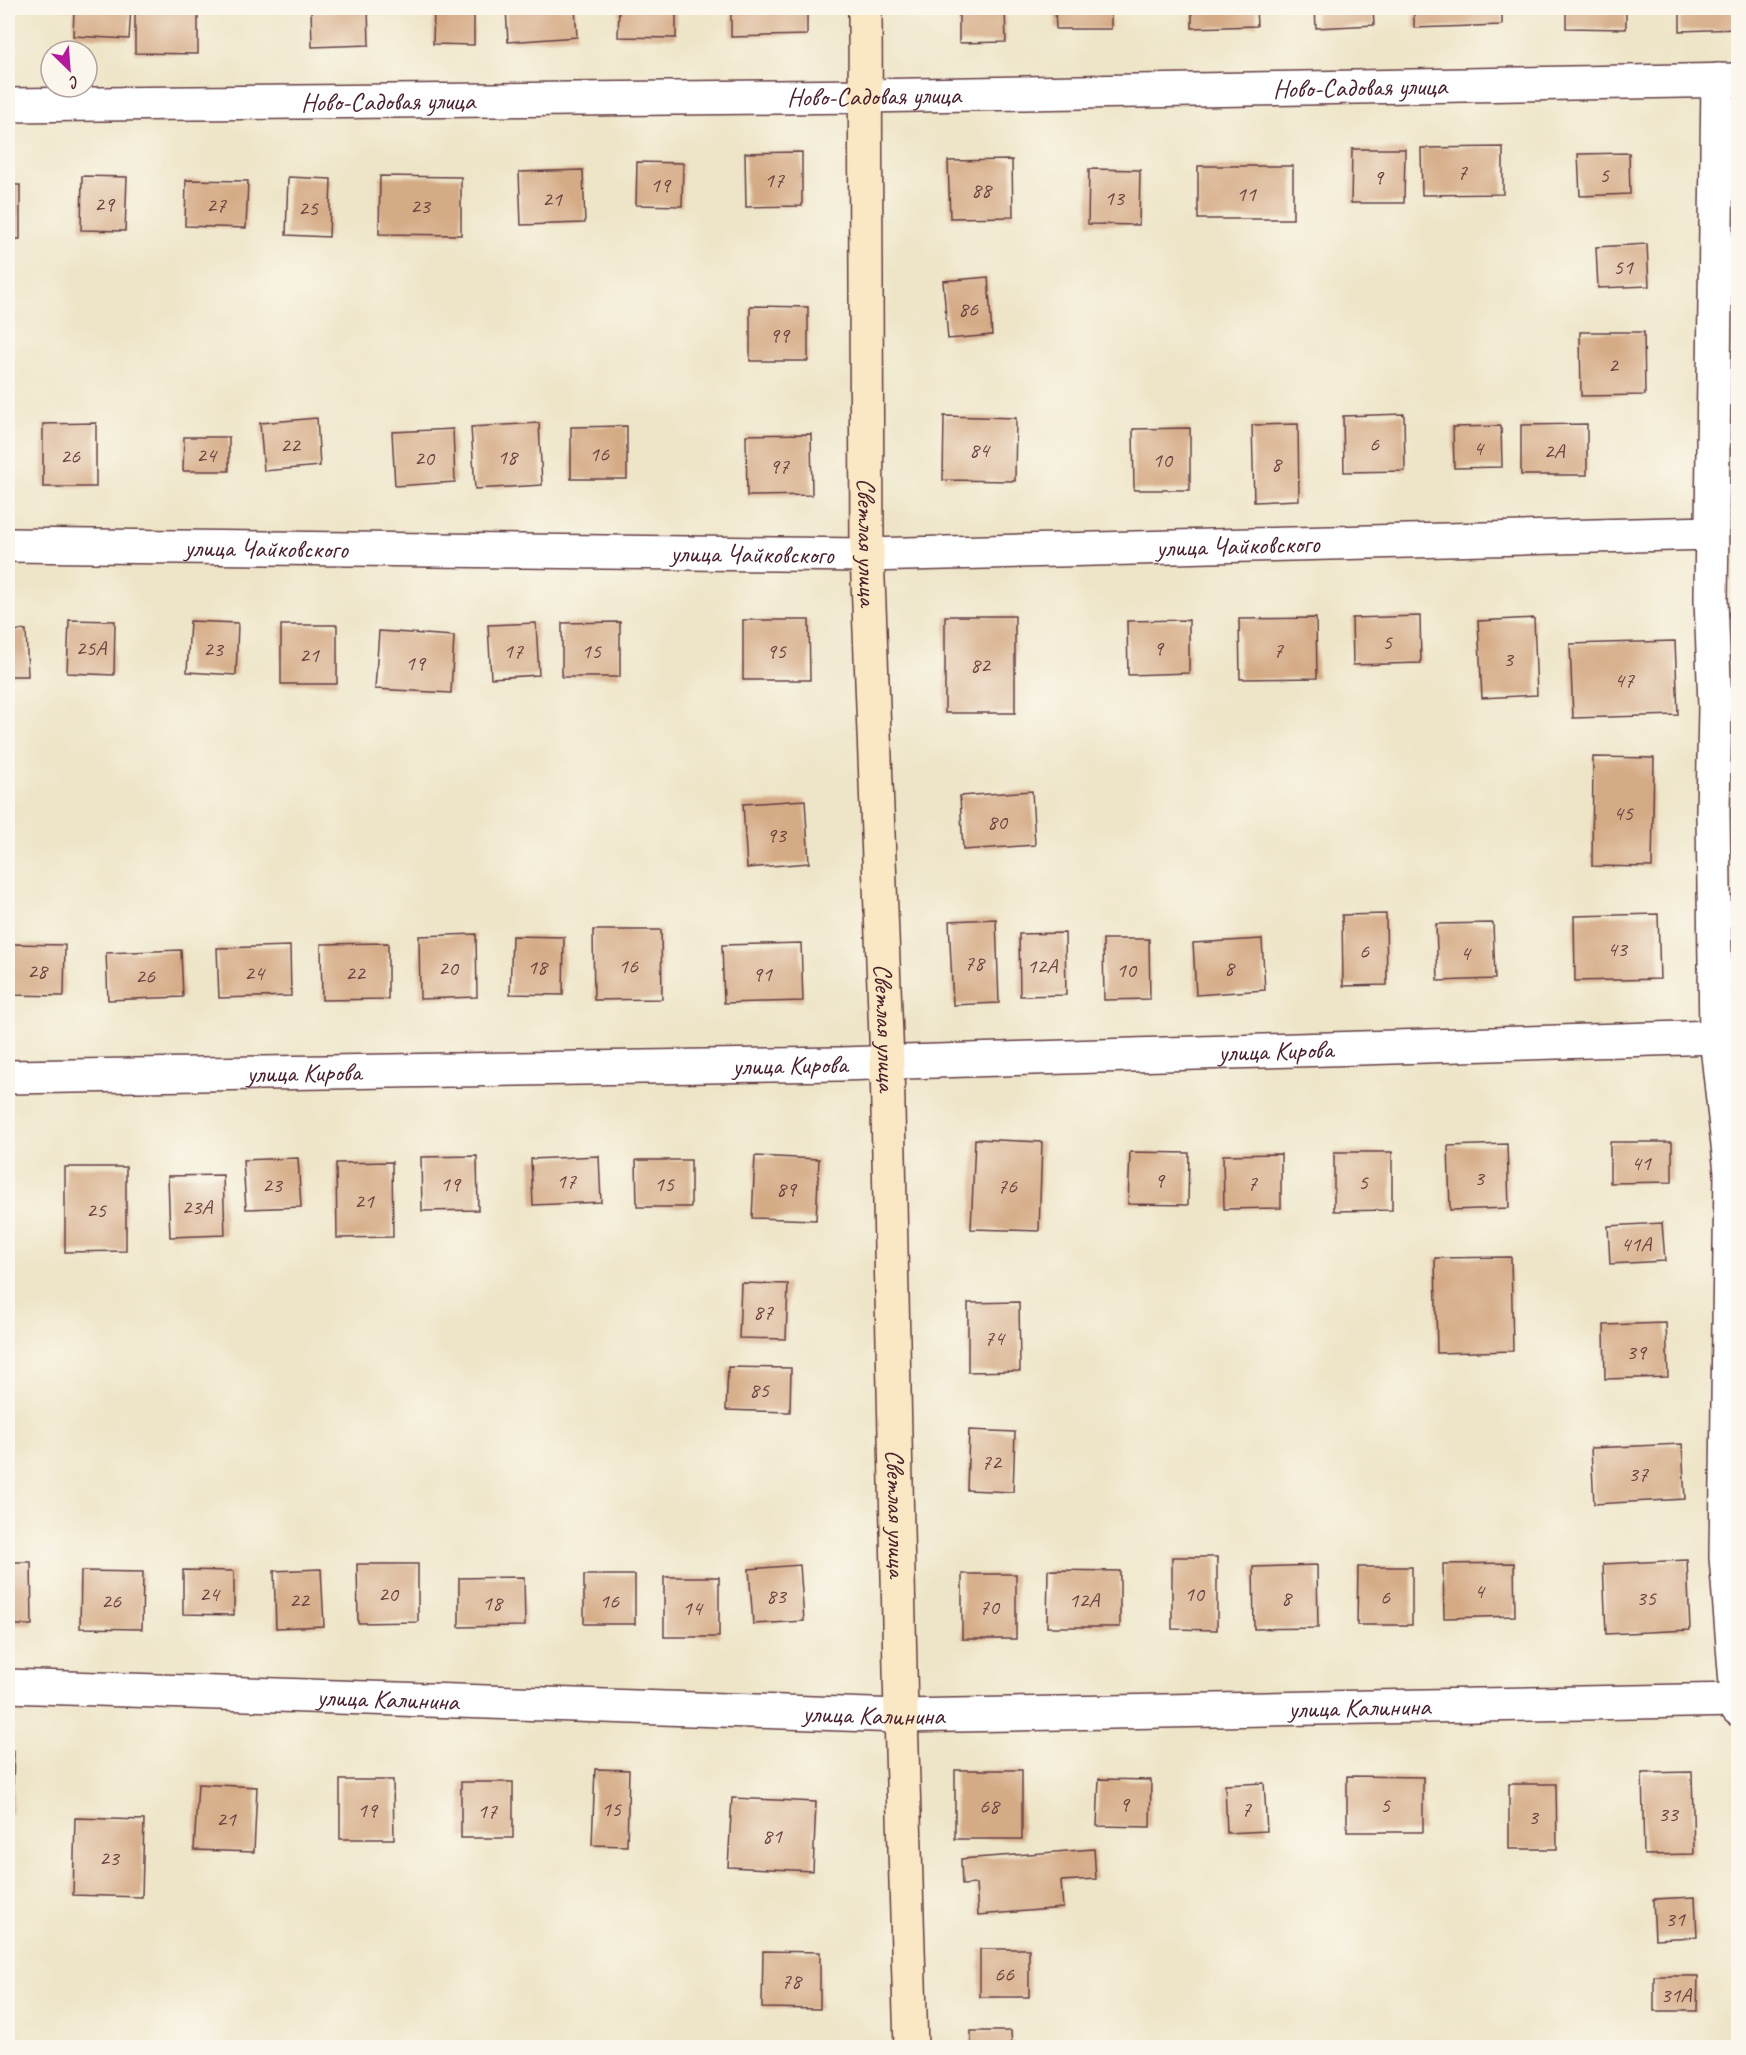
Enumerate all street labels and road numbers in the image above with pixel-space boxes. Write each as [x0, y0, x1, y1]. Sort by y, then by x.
street label: Ново-Садовая улица [1272, 69, 1449, 106]
street label: Ново-Садовая улица [787, 78, 963, 114]
street label: Ново-Садовая улица [301, 84, 477, 119]
street label: Светлая улица [850, 478, 885, 609]
street label: улица Чайковского [1154, 527, 1322, 565]
street label: улица Чайковского [182, 531, 350, 566]
street label: улица Чайковского [668, 537, 836, 572]
street label: Светлая улица [866, 963, 904, 1094]
street label: улица Кирова [1216, 1033, 1336, 1069]
street label: улица Кирова [730, 1048, 850, 1083]
street label: улица Кирова [244, 1055, 364, 1090]
street label: Светлая улица [878, 1449, 914, 1580]
street label: улица Калинина [314, 1680, 461, 1718]
street label: улица Калинина [1286, 1690, 1432, 1726]
street label: улица Калинина [800, 1697, 946, 1733]

